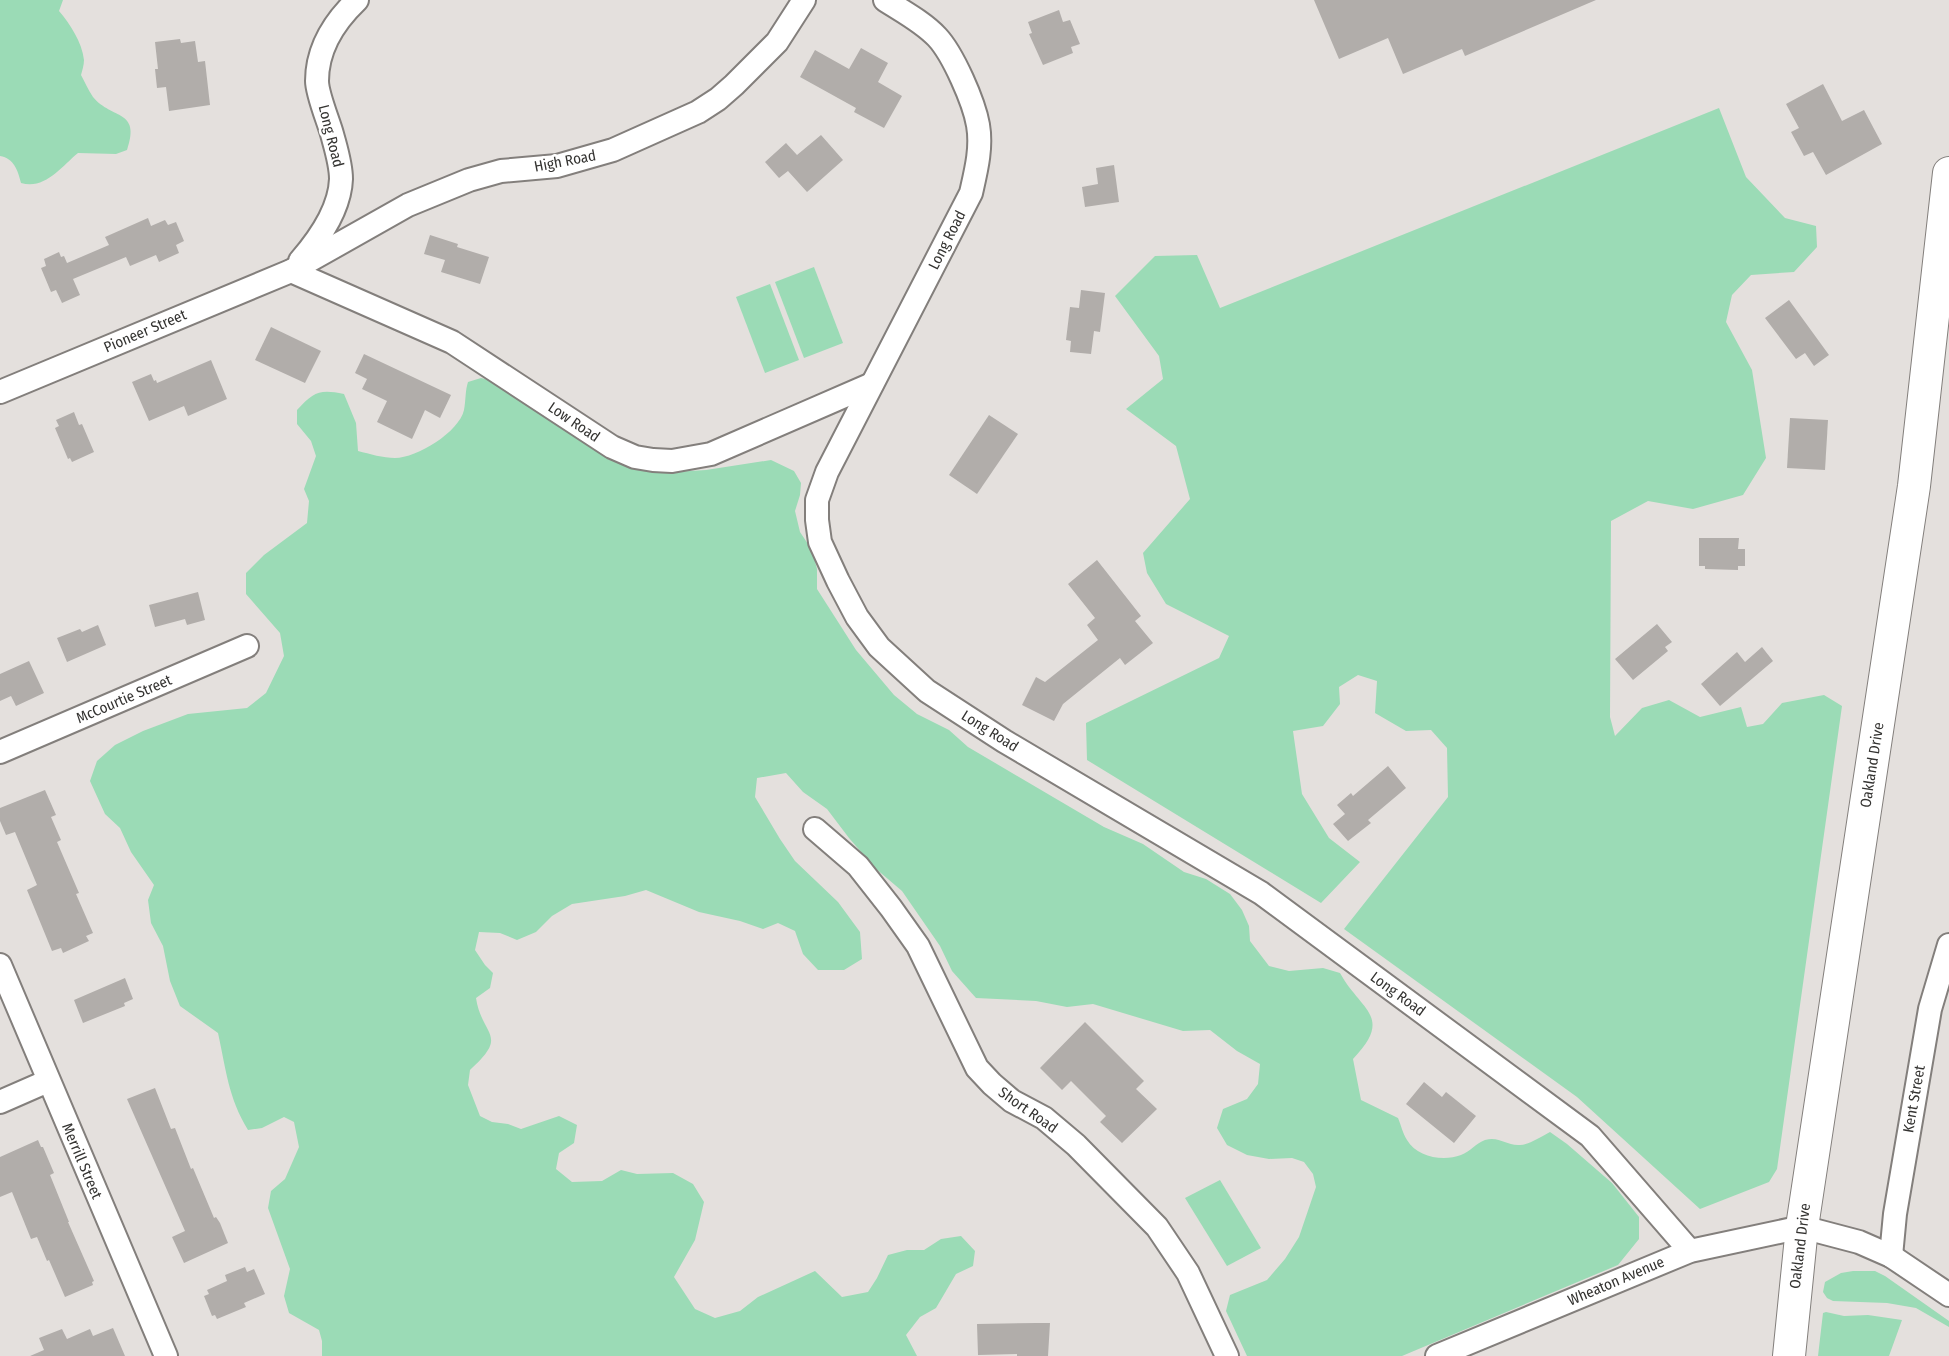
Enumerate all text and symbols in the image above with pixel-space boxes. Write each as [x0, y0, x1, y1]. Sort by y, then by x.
street label: Long Road [315, 103, 347, 169]
street label: High Road [533, 146, 597, 176]
street label: Long Road [925, 207, 969, 273]
street label: Pioneer Street [101, 306, 189, 356]
street label: Low Road [545, 398, 603, 446]
street label: McCourtie Street [74, 671, 174, 727]
street label: Long Road [958, 706, 1022, 756]
street label: Oakland Drive [1856, 721, 1888, 809]
street label: Long Road [1367, 968, 1429, 1020]
street label: Kent Street [1899, 1064, 1929, 1134]
street label: Short Road [995, 1083, 1061, 1137]
street label: Merrill Street [58, 1120, 106, 1202]
street label: Oakland Drive [1786, 1202, 1814, 1290]
street label: Wheaton Avenue [1565, 1253, 1667, 1309]

